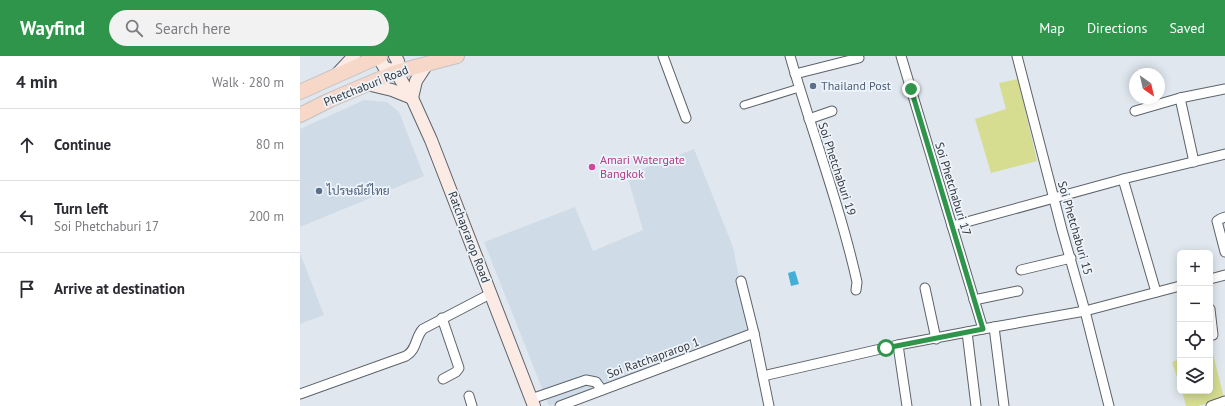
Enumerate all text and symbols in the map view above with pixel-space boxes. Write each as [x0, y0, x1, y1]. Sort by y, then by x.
search box [109, 10, 389, 46]
text: Wayfind [20, 16, 85, 40]
icon: search [123, 17, 145, 39]
text: Search here [155, 19, 231, 38]
text: Map [1039, 19, 1065, 37]
text: Directions [1087, 19, 1147, 37]
text: Saved [1169, 19, 1205, 37]
street label: Phetchaburi Road [321, 62, 410, 109]
north arrow [1129, 68, 1165, 104]
text: 4 min [16, 71, 57, 93]
text: Walk · 280 m [212, 74, 284, 91]
place label: Thailand Post [821, 78, 891, 93]
route end [902, 80, 920, 98]
marker: Thailand Post [808, 81, 818, 91]
street label: Soi Phetchaburi 19 [815, 120, 860, 217]
icon: ahead [16, 134, 38, 156]
text: Continue [54, 135, 111, 154]
text: 80 m [256, 136, 284, 153]
street label: Soi Phetchaburi 17 [932, 140, 975, 237]
place label: Amari Watergate Bangkok [600, 152, 685, 181]
marker: Amari Watergate Bangkok [587, 162, 597, 172]
street label: Soi Phetchaburi 15 [1055, 179, 1096, 277]
place label: ไปรษณีย์ไทย [326, 183, 390, 198]
marker: ไปรษณีย์ไทย [314, 186, 324, 196]
street label: Ratchaprarop Road [445, 189, 494, 285]
text: Turn left [54, 199, 108, 218]
icon: left [16, 206, 38, 228]
text: 200 m [249, 208, 284, 225]
text: Soi Phetchaburi 17 [54, 218, 159, 235]
map controls [1177, 250, 1213, 394]
button: + [1177, 250, 1213, 286]
icon: arrive [16, 278, 38, 300]
text: Arrive at destination [54, 279, 185, 298]
button: − [1177, 286, 1213, 322]
button: locate [1177, 322, 1213, 358]
street label: Soi Ratchaprarop 1 [605, 334, 701, 381]
route start [877, 339, 895, 357]
button: layers [1177, 358, 1213, 394]

